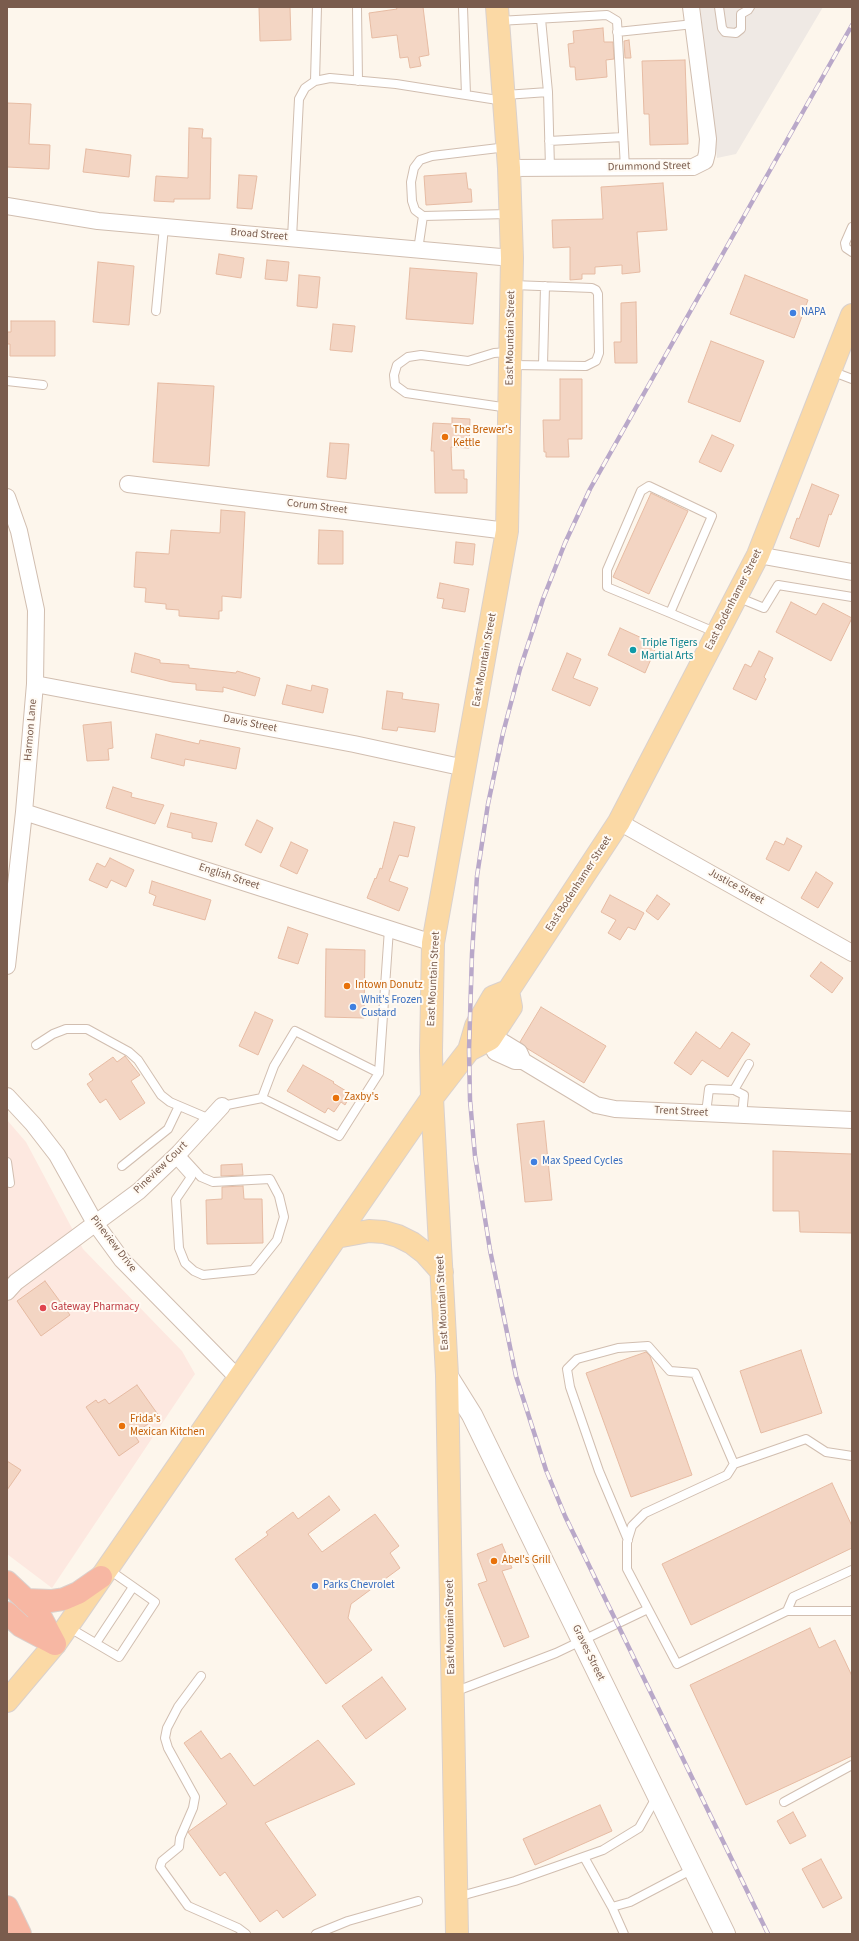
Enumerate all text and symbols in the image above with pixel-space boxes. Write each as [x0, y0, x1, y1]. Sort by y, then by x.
street label: Drummond Street [608, 160, 690, 174]
street label: Broad Street [230, 226, 288, 244]
street label: East Mountain Street [504, 290, 518, 386]
place label: NAPA [801, 306, 826, 320]
marker: NAPA [788, 308, 798, 318]
place label: The Brewer's Kettle [453, 424, 512, 450]
marker: The Brewer's Kettle [440, 432, 450, 442]
street label: Corum Street [286, 497, 348, 517]
street label: East Bodenhamer Street [703, 547, 765, 653]
street label: East Mountain Street [470, 612, 500, 708]
place label: Triple Tigers Martial Arts [641, 637, 697, 663]
marker: Triple Tigers Martial Arts [628, 645, 638, 655]
street label: Harmon Lane [22, 698, 40, 762]
street label: Davis Street [222, 712, 278, 736]
street label: East Bodenhamer Street [543, 834, 615, 934]
street label: English Street [197, 861, 261, 893]
street label: Justice Street [706, 866, 766, 908]
street label: East Mountain Street [425, 931, 443, 1027]
place label: Intown Donutz [355, 979, 423, 993]
marker: Intown Donutz [342, 981, 352, 991]
place label: Whit's Frozen Custard [361, 994, 422, 1020]
marker: Whit's Frozen Custard [348, 1002, 358, 1012]
place label: Zaxby's [344, 1091, 379, 1105]
marker: Zaxby's [331, 1093, 341, 1103]
street label: Trent Street [654, 1104, 708, 1120]
street label: Pineview Court [131, 1139, 191, 1197]
place label: Max Speed Cycles [542, 1155, 623, 1169]
marker: Max Speed Cycles [529, 1157, 539, 1167]
street label: Pineview Drive [87, 1213, 139, 1275]
street label: East Mountain Street [434, 1255, 452, 1351]
place label: Gateway Pharmacy [51, 1301, 139, 1315]
marker: Gateway Pharmacy [38, 1303, 48, 1313]
place label: Frida's Mexican Kitchen [130, 1413, 205, 1439]
marker: Frida's Mexican Kitchen [117, 1421, 127, 1431]
place label: Abel's Grill [502, 1554, 551, 1568]
marker: Abel's Grill [489, 1556, 499, 1566]
place label: Parks Chevrolet [323, 1579, 395, 1593]
street label: East Mountain Street [444, 1579, 458, 1675]
marker: Parks Chevrolet [310, 1581, 320, 1591]
street label: Graves Street [569, 1623, 607, 1683]

